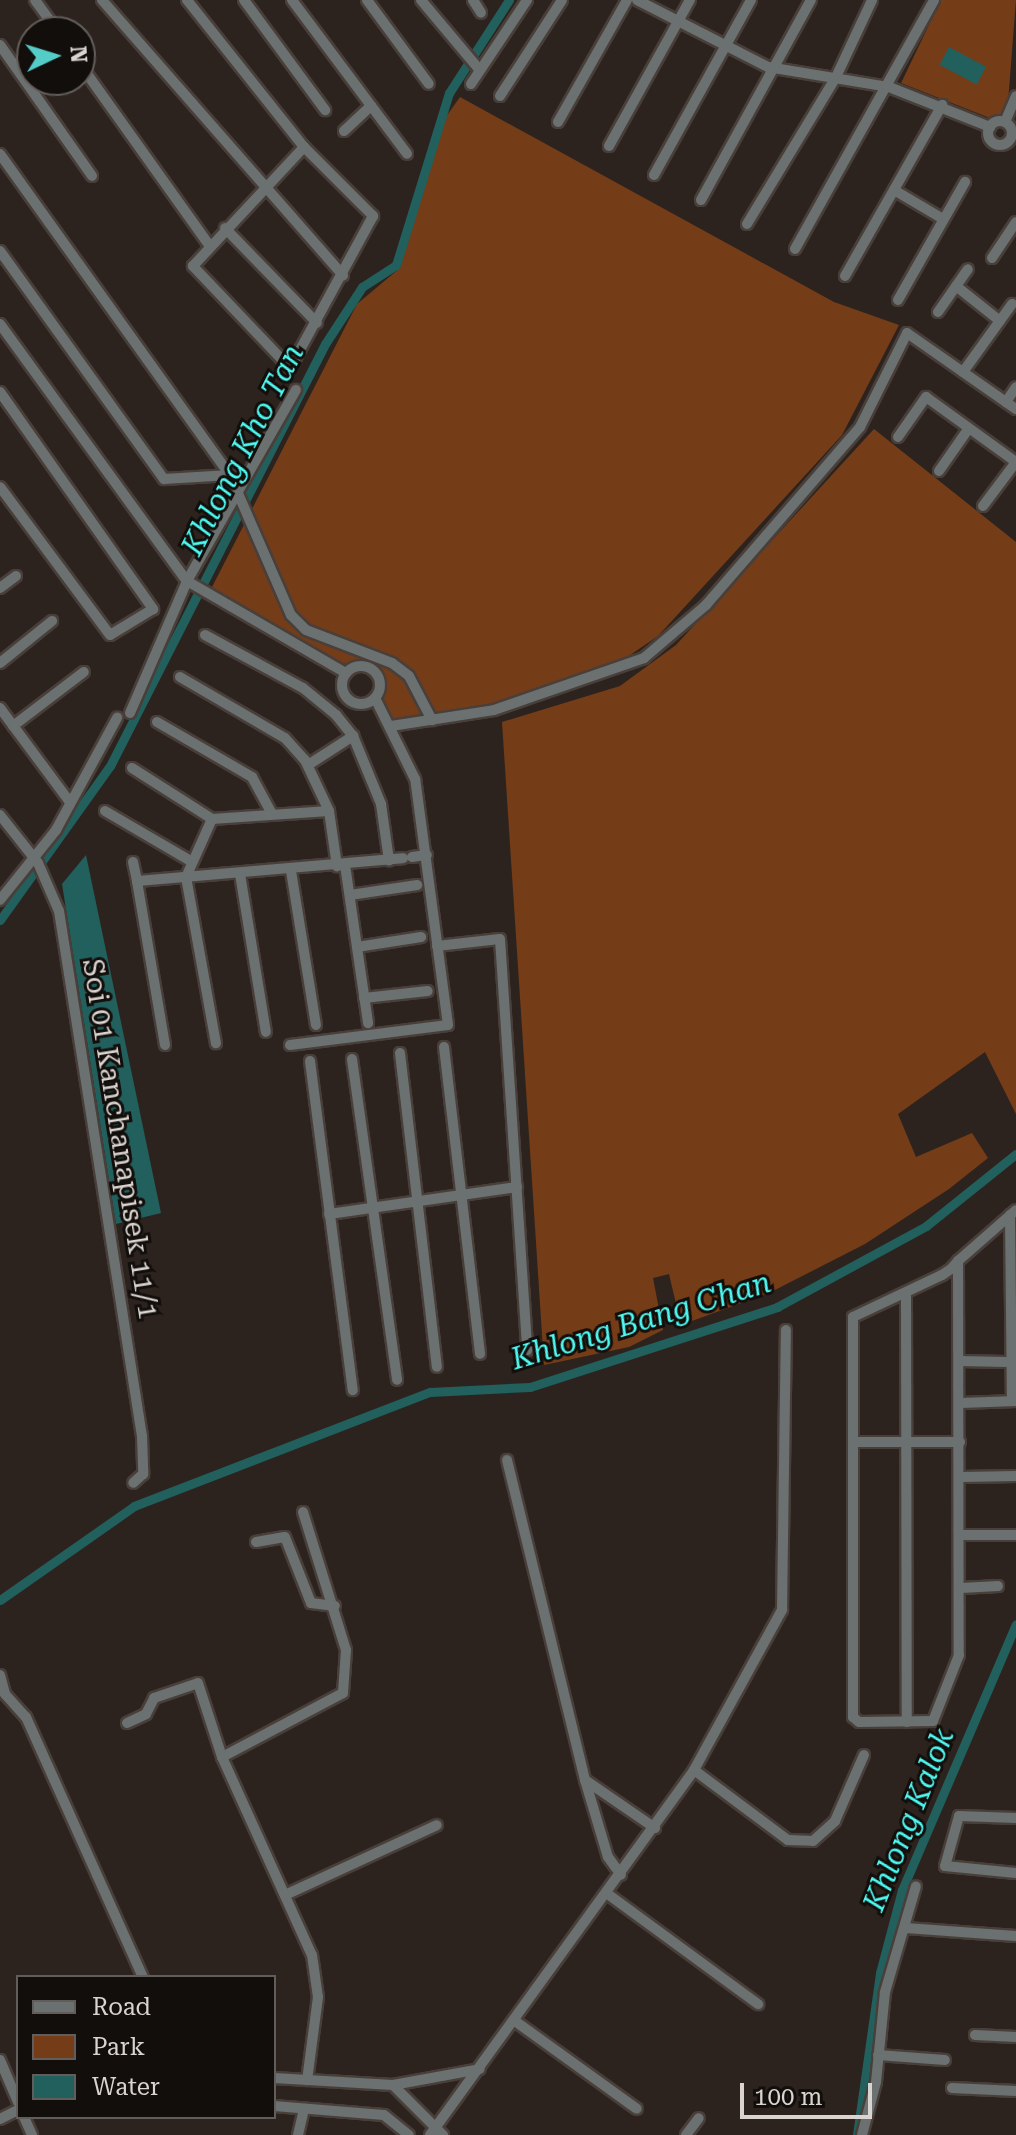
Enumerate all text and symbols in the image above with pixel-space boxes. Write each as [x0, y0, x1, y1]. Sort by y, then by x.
north arrow [16, 16, 96, 96]
text: N [65, 45, 92, 64]
water label: Khlong Kho Tan [174, 339, 312, 561]
street label: Soi 01 Kanchanapisek 11/1 [75, 957, 165, 1321]
water label: Khlong Bang Chan [507, 1264, 775, 1378]
water label: Khlong Kalok [856, 1724, 962, 1916]
legend [16, 1975, 276, 2119]
text: Road [92, 1993, 151, 2021]
text: Park [92, 2033, 145, 2061]
scale bar [744, 2067, 876, 2117]
text: Water [92, 2073, 160, 2101]
text: 100 m [754, 2083, 822, 2111]

